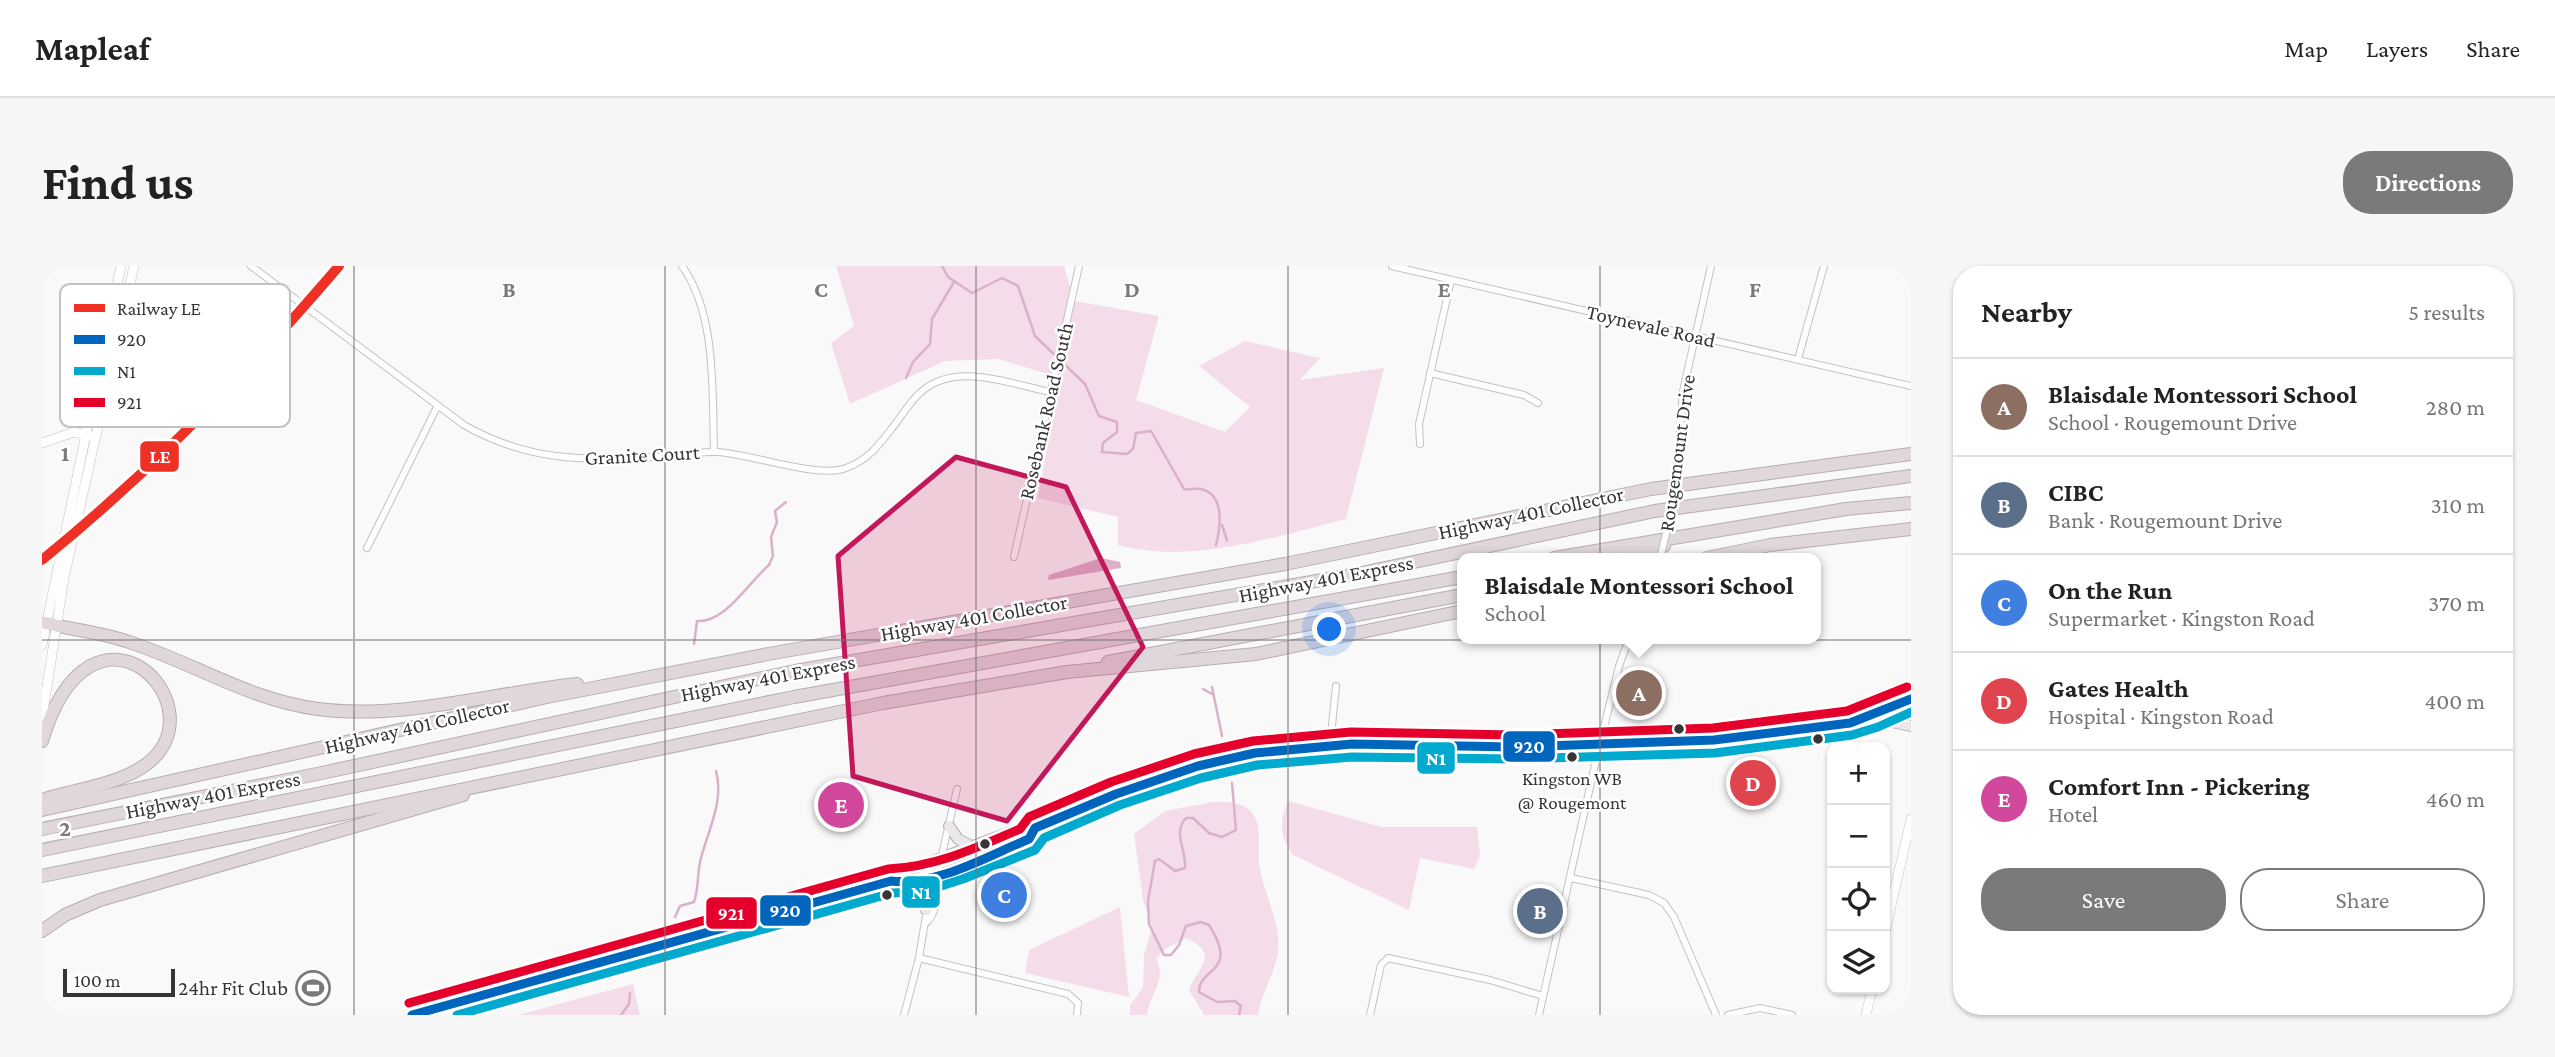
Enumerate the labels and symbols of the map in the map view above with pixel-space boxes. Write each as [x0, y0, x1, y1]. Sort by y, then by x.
text: B [502, 276, 516, 302]
text: C [814, 276, 828, 302]
text: D [1124, 276, 1140, 302]
text: E [1437, 276, 1451, 302]
text: F [1749, 276, 1761, 302]
legend [60, 284, 290, 427]
text: Railway LE [117, 298, 201, 319]
street label: Toynevale Road [1584, 299, 1718, 353]
street label: Rosebank Road South [1014, 320, 1078, 502]
text: 920 [117, 329, 146, 350]
text: N1 [117, 361, 136, 382]
street label: Rougemount Drive [1654, 373, 1700, 533]
text: 921 [117, 392, 142, 413]
text: 1 [61, 440, 70, 466]
line badge: LE [139, 440, 180, 473]
street label: Granite Court [584, 440, 701, 470]
text: LE [149, 446, 171, 467]
street label: Highway 401 Collector [1436, 481, 1626, 544]
street label: Highway 401 Express [1237, 550, 1415, 608]
street label: Highway 401 Collector [879, 590, 1070, 646]
your location [1312, 612, 1346, 646]
street label: Highway 401 Express [679, 649, 857, 707]
pin: A [1616, 667, 1662, 719]
street label: Highway 401 Collector [322, 693, 512, 759]
unlabelled marker [1672, 722, 1686, 736]
line badge: 920 [1502, 730, 1556, 763]
unlabelled marker [1811, 732, 1825, 746]
text: 920 [1513, 736, 1545, 757]
line badge: N1 [1416, 741, 1456, 775]
text: N1 [1426, 748, 1446, 769]
marker: Kingston WB @ Rougemont [1565, 750, 1579, 764]
pin: D [1730, 757, 1776, 809]
street label: Highway 401 Express [124, 766, 302, 824]
place label: Kingston WB @ Rougemont [1518, 768, 1627, 813]
pin: E [818, 779, 864, 831]
text: 2 [59, 815, 71, 841]
unlabelled marker [978, 837, 992, 851]
pin: C [981, 869, 1027, 921]
line badge: N1 [901, 875, 941, 909]
text: N1 [911, 882, 931, 903]
pin: B [1517, 885, 1563, 937]
unlabelled marker [880, 888, 894, 902]
line badge: 920 [759, 894, 812, 927]
line badge: 921 [705, 896, 758, 930]
text: 920 [769, 900, 801, 921]
text: 921 [718, 903, 744, 924]
scale bar [63, 966, 175, 998]
sports icon: 24hr Fit Club [294, 969, 332, 1007]
place label: 24hr Fit Club [178, 976, 288, 1000]

